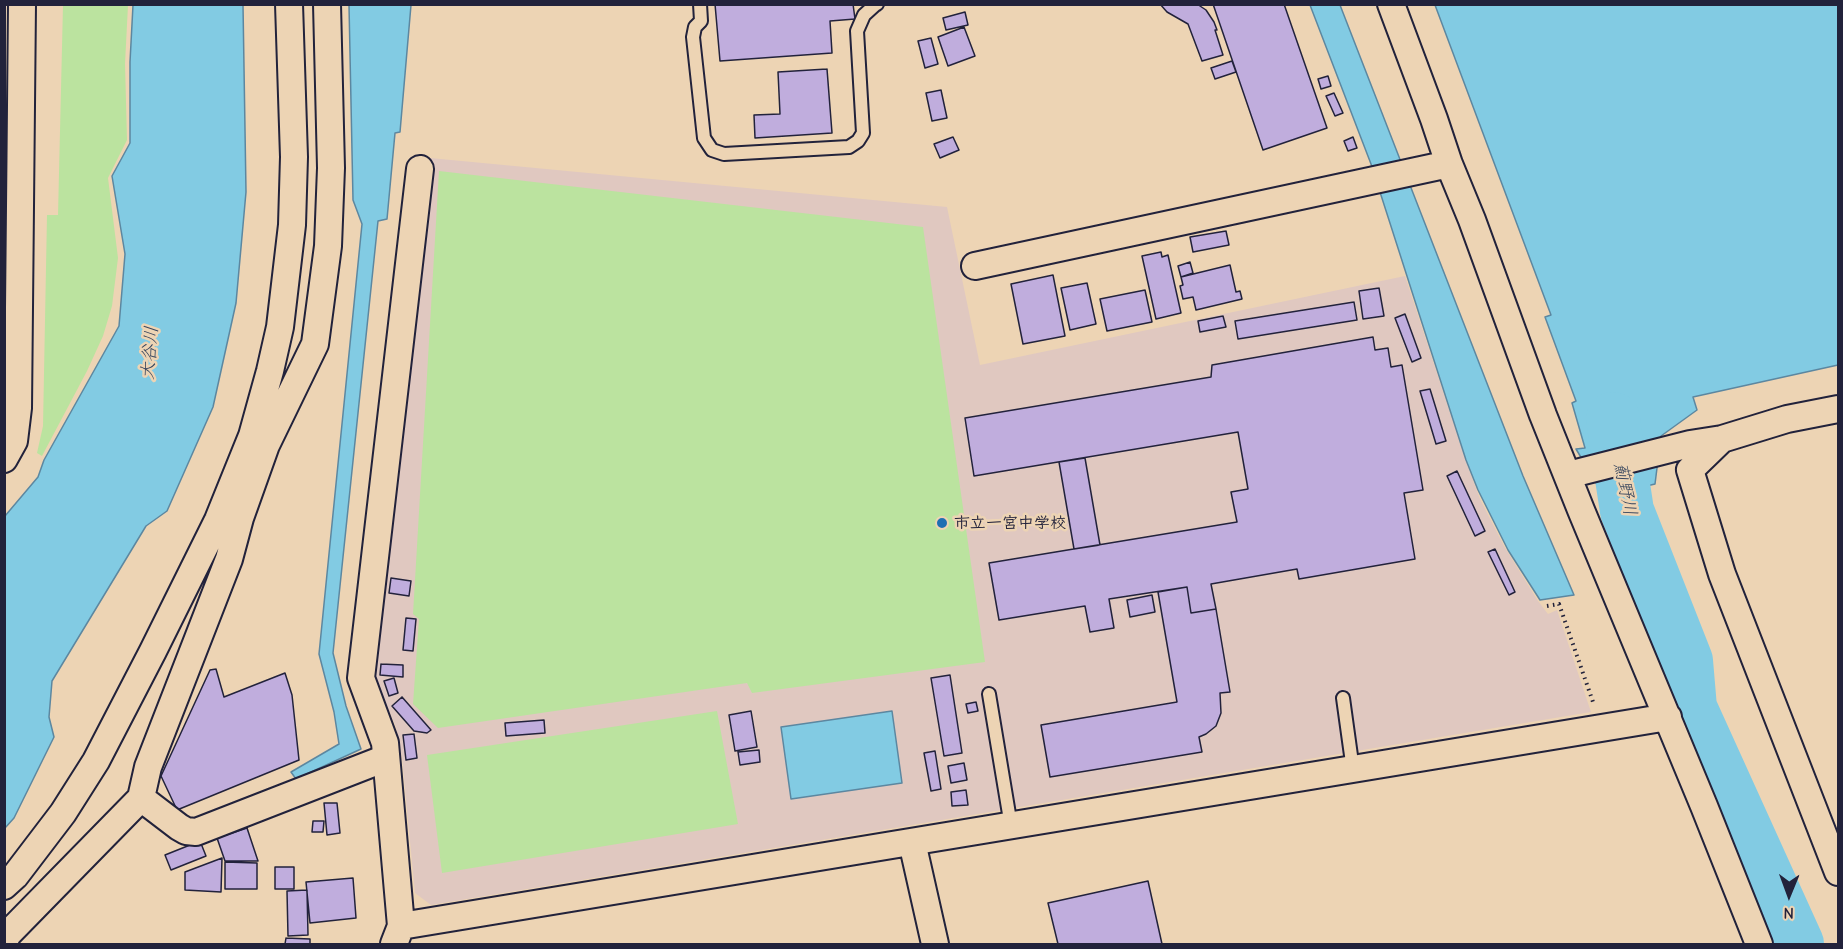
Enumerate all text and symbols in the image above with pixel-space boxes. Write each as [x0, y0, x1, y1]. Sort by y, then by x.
water label: 大谷川 [137, 325, 163, 381]
water label: 薊野川 [1609, 460, 1641, 518]
place label: 市立一宮中学校 [954, 513, 1066, 533]
marker: 市立一宮中学校 [935, 516, 949, 530]
north arrow [1759, 865, 1819, 925]
text: N [1783, 904, 1794, 922]

